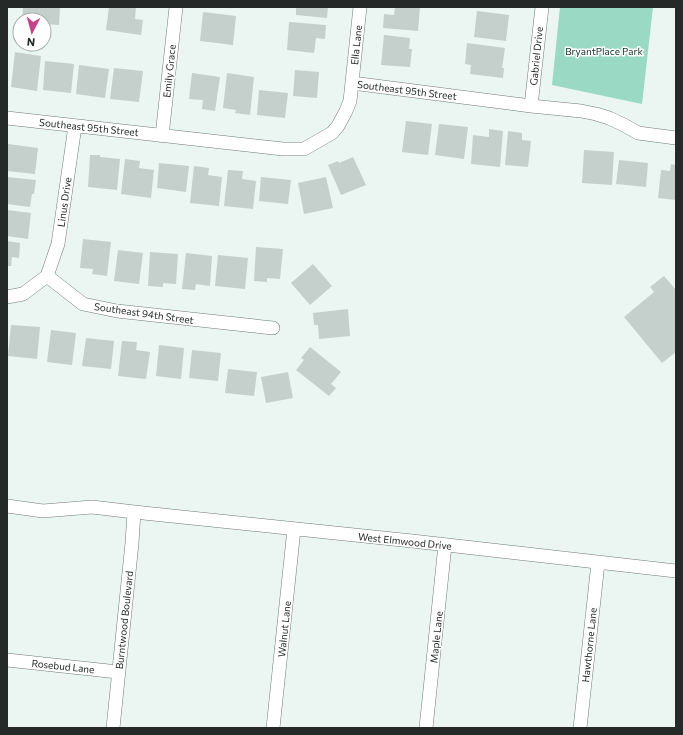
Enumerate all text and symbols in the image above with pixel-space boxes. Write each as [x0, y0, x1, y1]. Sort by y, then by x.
north arrow [12, 12, 52, 52]
street label: Ella Lane [348, 24, 364, 66]
street label: Gabriel Drive [527, 26, 545, 86]
text: N [26, 36, 36, 49]
street label: Emily Grace [160, 44, 178, 98]
park label: BryantPlace Park [565, 45, 643, 57]
street label: Southeast 95th Street [357, 78, 457, 102]
street label: Southeast 95th Street [39, 116, 139, 138]
street label: Linus Drive [55, 176, 73, 228]
street label: Southeast 94th Street [93, 300, 195, 326]
street label: West Elmwood Drive [358, 530, 452, 552]
street label: Burntwood Boulevard [113, 570, 135, 670]
street label: Walnut Lane [275, 600, 293, 658]
street label: Hawthorne Lane [579, 607, 599, 683]
street label: Maple Lane [427, 610, 445, 664]
street label: Rosebud Lane [31, 657, 95, 675]

